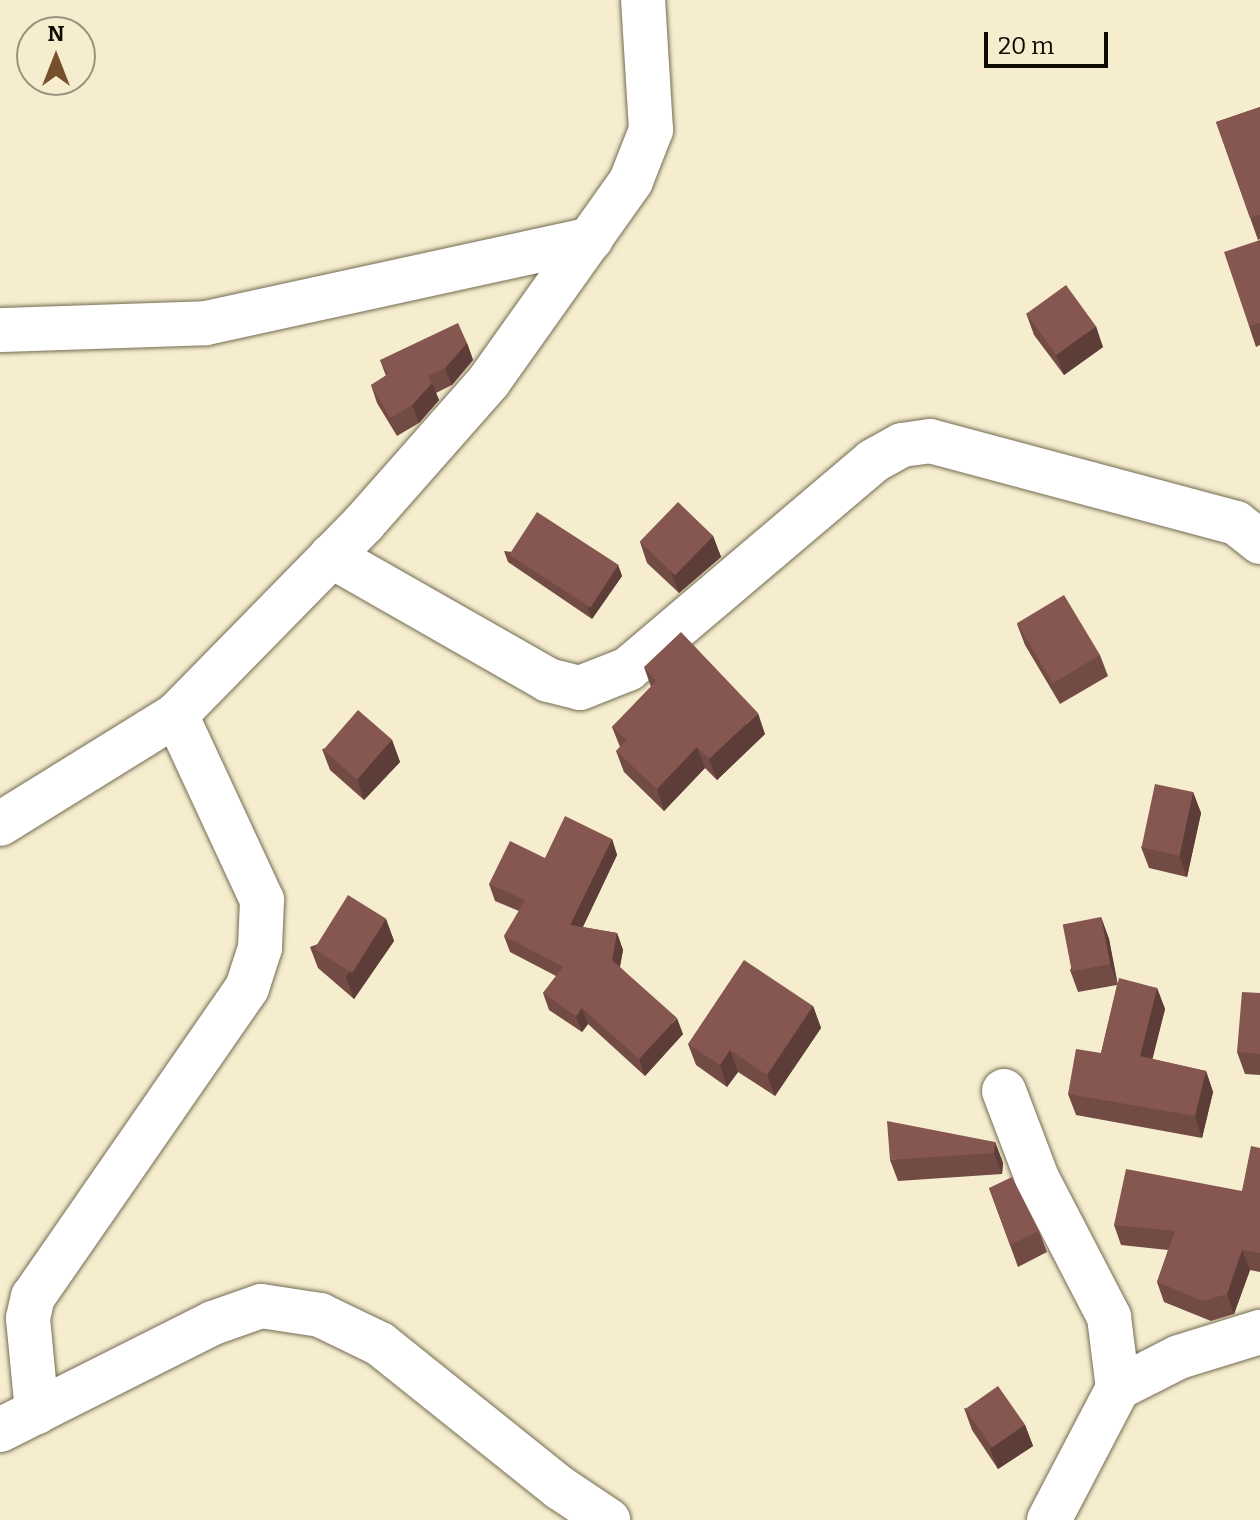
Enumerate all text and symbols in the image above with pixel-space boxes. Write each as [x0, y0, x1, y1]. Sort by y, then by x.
north arrow [16, 16, 96, 96]
scale bar [988, 16, 1112, 66]
text: N [48, 20, 64, 47]
text: 20 m [998, 32, 1054, 60]

